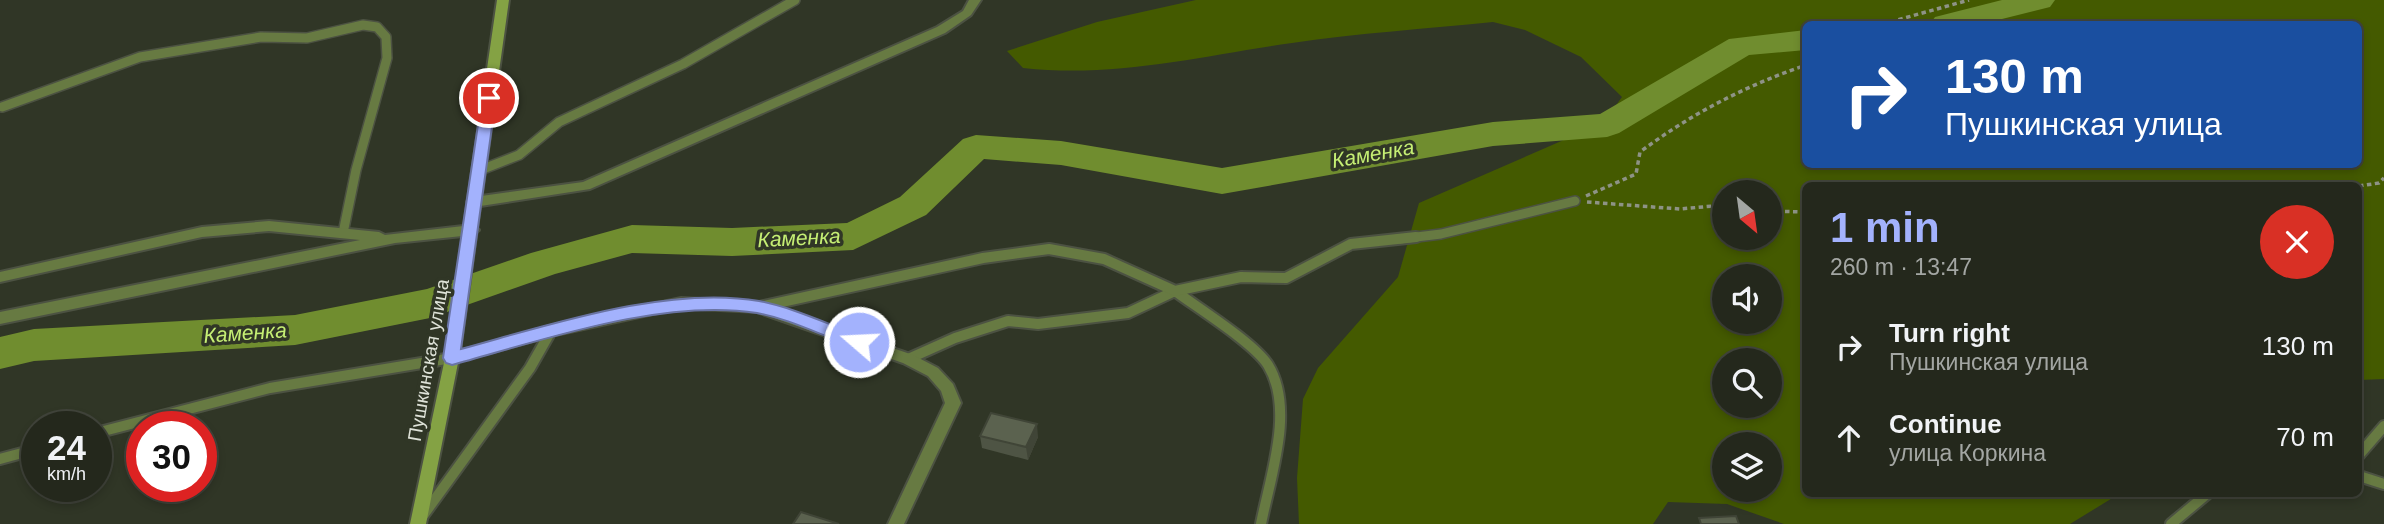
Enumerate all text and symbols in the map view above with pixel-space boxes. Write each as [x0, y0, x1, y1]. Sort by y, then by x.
icon: right [1830, 49, 1921, 140]
text: 130 m [1945, 49, 2084, 103]
pin [459, 68, 519, 128]
icon: arrive [470, 79, 508, 117]
text: Пушкинская улица [1945, 106, 2222, 142]
water label: Каменка [1330, 135, 1416, 172]
north arrow [1712, 180, 1782, 250]
map controls [1712, 180, 1782, 502]
text: 1 min [1830, 204, 1940, 251]
button: close [2260, 205, 2334, 279]
water label: Каменка [757, 224, 841, 251]
text: 260 m · 13:47 [1830, 254, 1972, 280]
button: sound [1712, 264, 1782, 334]
street label: Пушкинская улица [404, 277, 453, 443]
position arrow [822, 305, 896, 379]
water label: Каменка [203, 318, 287, 347]
text: Turn right [1889, 318, 2010, 348]
icon: right [1830, 328, 1868, 366]
text: 130 m [2262, 331, 2334, 361]
button: search [1712, 348, 1782, 418]
text: Пушкинская улица [1889, 349, 2088, 375]
text: Continue [1889, 409, 2002, 439]
speed limit sign: 30 [126, 411, 217, 502]
icon: ahead [1830, 419, 1868, 457]
text: 70 m [2276, 422, 2334, 452]
text: 24 [47, 428, 86, 467]
button: layers [1712, 432, 1782, 502]
text: улица Коркина [1889, 440, 2046, 466]
text: km/h [47, 464, 86, 484]

